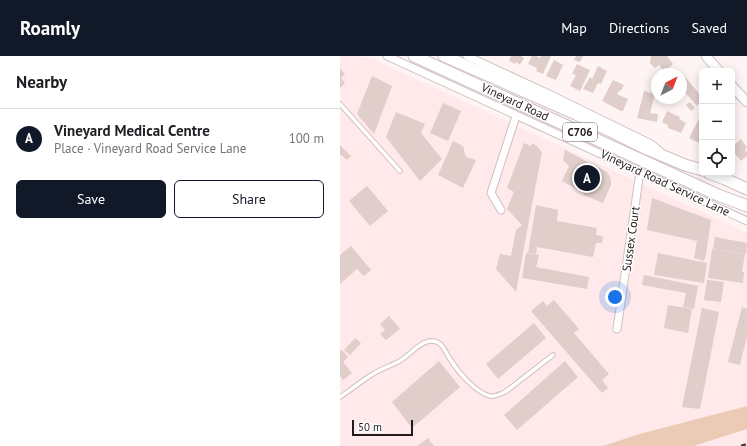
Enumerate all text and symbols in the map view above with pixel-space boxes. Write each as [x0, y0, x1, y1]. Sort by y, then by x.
text: Roamly [20, 16, 80, 40]
text: Map [561, 19, 587, 37]
text: Directions [609, 19, 669, 37]
text: Saved [691, 19, 727, 37]
north arrow [651, 68, 687, 104]
map controls [699, 68, 735, 176]
button: + [699, 68, 735, 104]
text: Nearby [16, 71, 67, 93]
street label: Vineyard Road [478, 79, 552, 124]
button: − [699, 104, 735, 140]
text: Vineyard Medical Centre [54, 121, 210, 140]
road number: C706 [563, 123, 597, 141]
text: A [25, 130, 33, 147]
text: 100 m [289, 130, 324, 147]
text: Place · Vineyard Road Service Lane [54, 140, 246, 157]
button: locate [699, 140, 735, 176]
street label: Vineyard Road Service Lane [597, 146, 732, 219]
pin: A [574, 163, 600, 193]
button: Save [16, 180, 166, 218]
button: Share [174, 180, 324, 218]
street label: Sussex Court [619, 205, 642, 272]
your location [605, 287, 625, 307]
scale bar [352, 418, 413, 437]
text: 50 m [358, 420, 382, 434]

